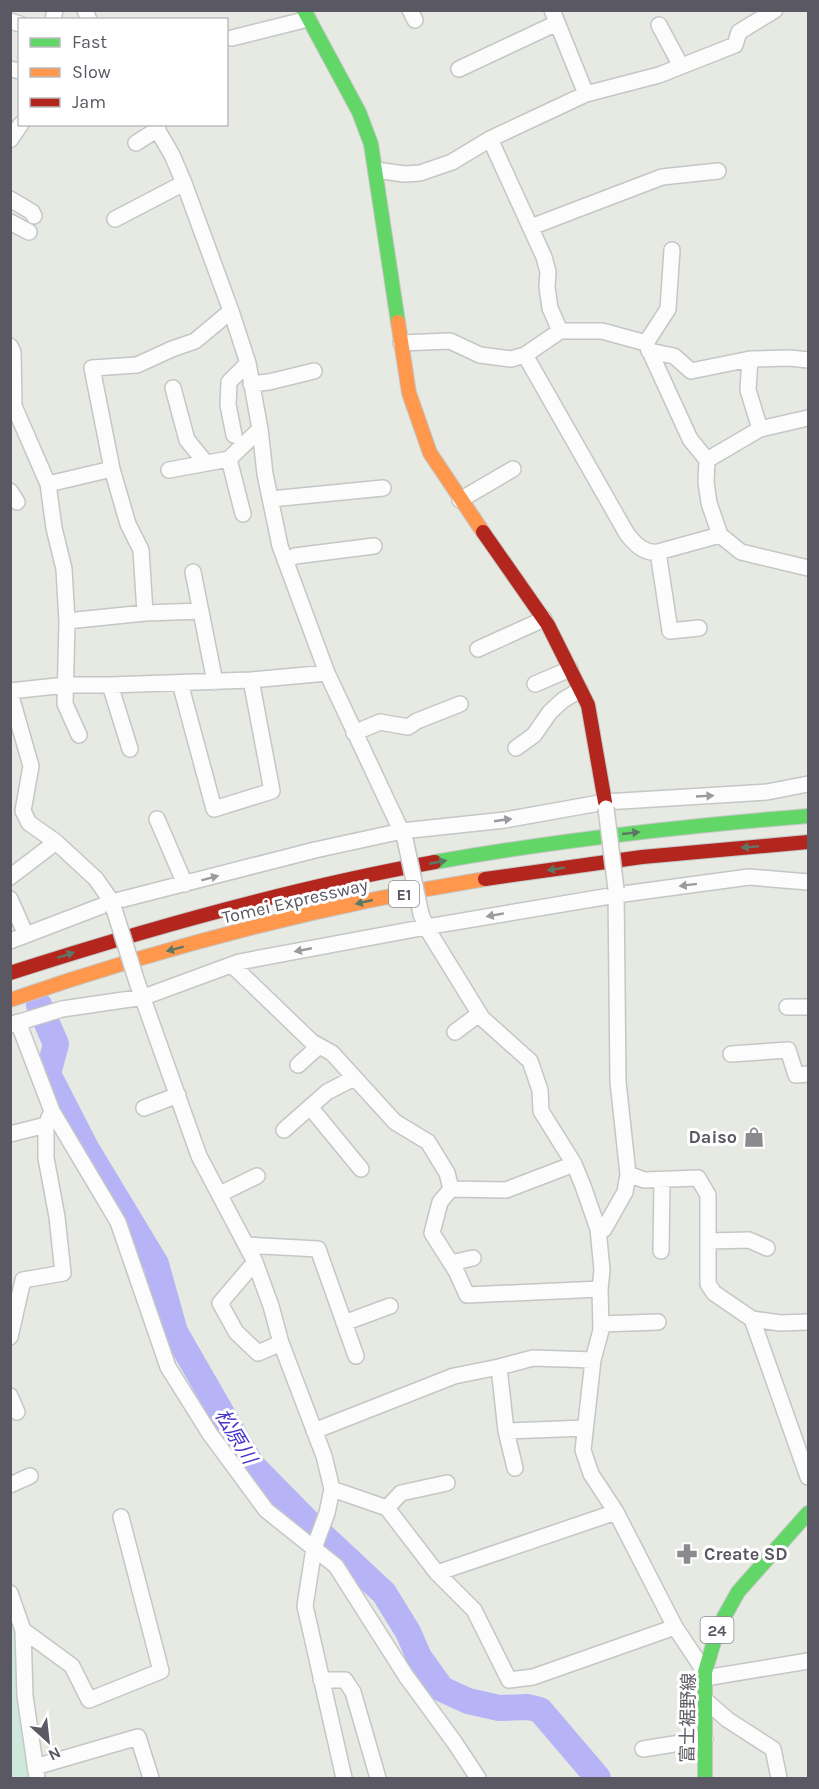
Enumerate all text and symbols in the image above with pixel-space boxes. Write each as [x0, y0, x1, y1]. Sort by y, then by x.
legend [18, 18, 228, 126]
text: Fast [72, 31, 107, 53]
text: Slow [72, 61, 111, 83]
text: Jam [72, 91, 106, 113]
one-way arrow [696, 791, 715, 800]
one-way arrow [494, 815, 513, 824]
one-way arrow [622, 828, 641, 838]
one-way arrow [741, 842, 760, 852]
one-way arrow [429, 857, 448, 866]
one-way arrow [547, 864, 566, 873]
one-way arrow [201, 873, 219, 882]
street label: Tomei Expressway [220, 873, 371, 928]
road number: E1 [389, 881, 419, 907]
one-way arrow [678, 881, 697, 890]
one-way arrow [355, 898, 374, 907]
one-way arrow [485, 911, 504, 920]
one-way arrow [166, 945, 184, 954]
one-way arrow [293, 946, 312, 955]
one-way arrow [57, 950, 75, 959]
shop icon: Daiso [742, 1125, 766, 1149]
place label: Daiso [689, 1126, 737, 1148]
water label: 松原川 [210, 1405, 262, 1470]
pharmacy icon: Create SD [675, 1542, 699, 1566]
place label: Create SD [704, 1543, 788, 1565]
road number: 24 [700, 1617, 734, 1643]
street label: 富士裾野線 [676, 1673, 700, 1763]
north arrow [18, 1711, 78, 1771]
text: N [45, 1743, 64, 1765]

